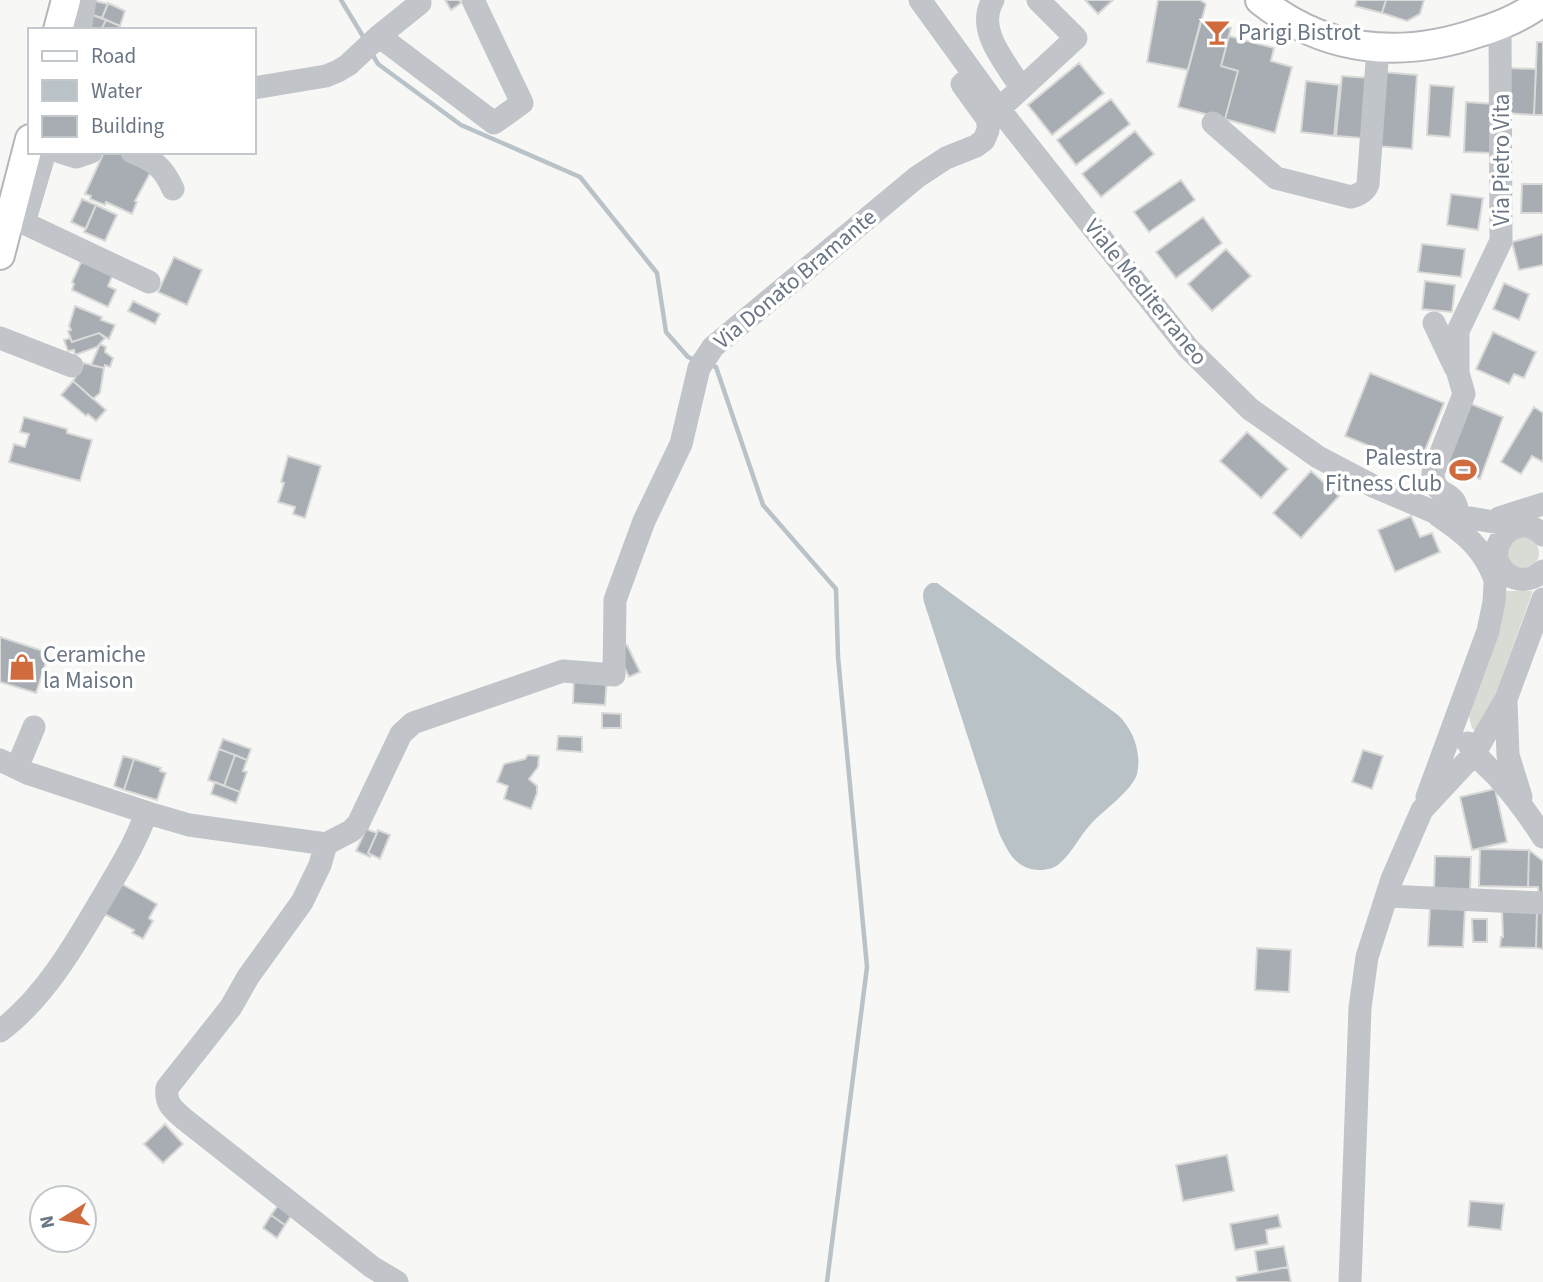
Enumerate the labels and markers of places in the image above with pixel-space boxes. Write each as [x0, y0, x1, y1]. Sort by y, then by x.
place label: Parigi Bistrot [1238, 16, 1361, 49]
bar icon: Parigi Bistrot [1202, 17, 1232, 47]
place label: Palestra Fitness Club [1325, 441, 1442, 500]
sports icon: Palestra Fitness Club [1448, 455, 1478, 485]
place label: Ceramiche la Maison [43, 638, 146, 697]
shop icon: Ceramiche la Maison [7, 652, 37, 682]

